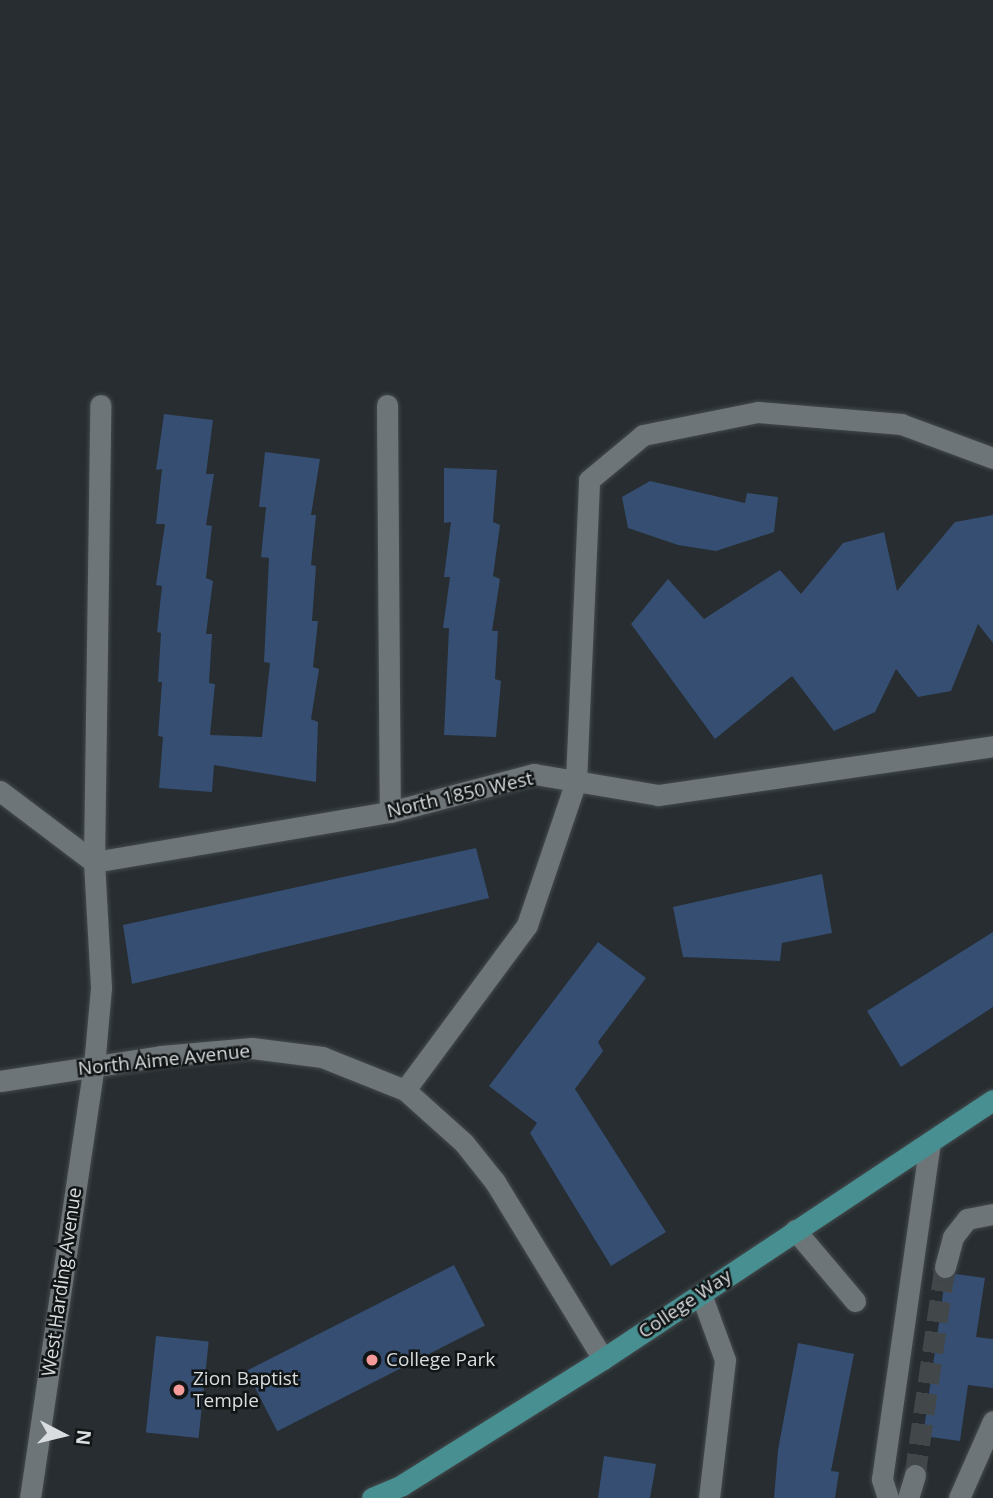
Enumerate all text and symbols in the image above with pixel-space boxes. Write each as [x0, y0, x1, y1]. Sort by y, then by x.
street label: North 1850 West [385, 767, 535, 823]
street label: North Aime Avenue [77, 1040, 251, 1080]
street label: West Harding Avenue [37, 1186, 87, 1378]
street label: College Way [634, 1265, 736, 1343]
place label: College Park [386, 1349, 495, 1371]
marker: College Park [364, 1352, 380, 1368]
place label: Zion Baptist Temple [193, 1368, 299, 1412]
marker: Zion Baptist Temple [171, 1382, 187, 1398]
north arrow [28, 1400, 98, 1470]
text: N [70, 1428, 98, 1447]

